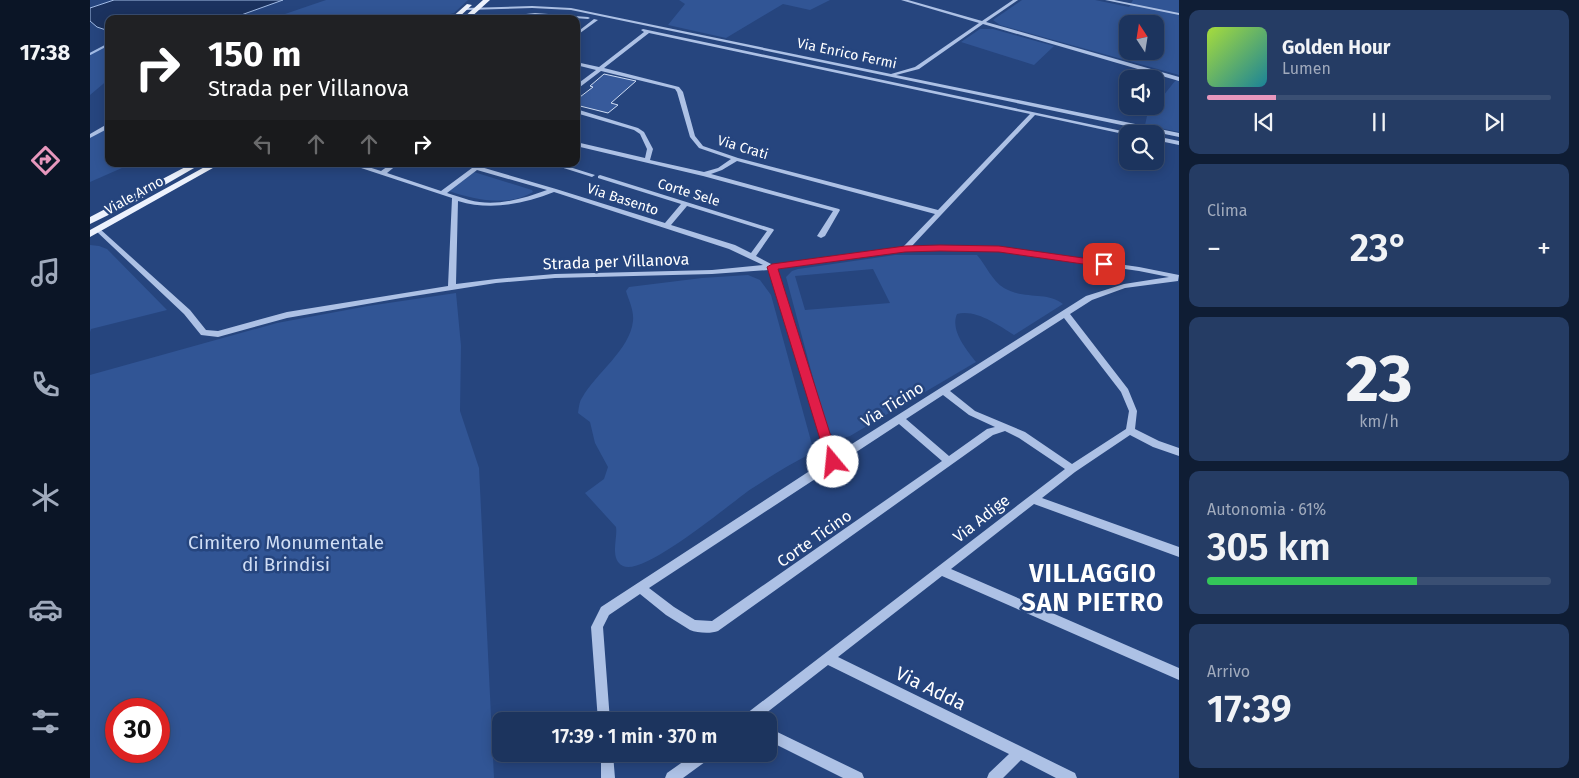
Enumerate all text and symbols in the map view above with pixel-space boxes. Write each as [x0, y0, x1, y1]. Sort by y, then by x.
north arrow [1119, 15, 1164, 60]
map controls [1119, 15, 1164, 170]
text: 150 m [208, 33, 301, 75]
icon: right [125, 35, 190, 100]
street label: Via Enrico Fermi [795, 35, 898, 72]
text: Golden Hour [1282, 36, 1391, 59]
text: 17:38 [20, 39, 70, 66]
text: Lumen [1282, 59, 1331, 78]
button: sound [1119, 70, 1164, 115]
text: Strada per Villanova [208, 75, 409, 102]
icon: previous [1250, 108, 1278, 136]
icon: pause [1365, 108, 1393, 136]
icon: next [1480, 108, 1508, 136]
button: search [1119, 125, 1164, 170]
icon: left [249, 130, 277, 158]
icon: ahead [302, 130, 330, 158]
icon: ahead [355, 130, 383, 158]
icon: right [408, 130, 436, 158]
street label: Via Crati [715, 132, 770, 163]
icon: directions [28, 143, 63, 178]
street label: Viale Arno [102, 172, 167, 218]
street label: Corte Sele [656, 175, 722, 210]
street label: Via Basento [585, 180, 661, 219]
text: Clima [1207, 201, 1247, 220]
text: 23° [1350, 225, 1408, 271]
text: − [1207, 232, 1221, 265]
text: + [1537, 232, 1551, 265]
pin [1083, 243, 1125, 285]
street label: Strada per Villanova [543, 249, 689, 274]
icon: arrive [1090, 250, 1118, 278]
icon: music [28, 255, 63, 290]
text: 23 [1345, 340, 1413, 418]
icon: phone [28, 367, 63, 402]
street label: Via Ticino [858, 378, 927, 431]
text: km/h [1359, 412, 1399, 431]
position arrow [806, 435, 858, 487]
icon: climate [28, 480, 63, 515]
street label: Via Adige [949, 490, 1013, 546]
text: Autonomia · 61% [1207, 500, 1326, 519]
street label: Corte Ticino [773, 506, 855, 571]
text: 305 km [1207, 524, 1331, 570]
park label: Cimitero Monumentale di Brindisi [188, 531, 384, 576]
district label: VILLAGGIO SAN PIETRO [1022, 559, 1164, 618]
icon: car [28, 592, 63, 627]
street label: Via Adda [892, 662, 970, 715]
text: Arrivo [1207, 662, 1250, 681]
text: 17:39 [1207, 686, 1292, 732]
speed limit sign: 30 [105, 698, 170, 763]
icon: filters [28, 704, 63, 739]
text: 17:39 · 1 min · 370 m [552, 725, 717, 748]

